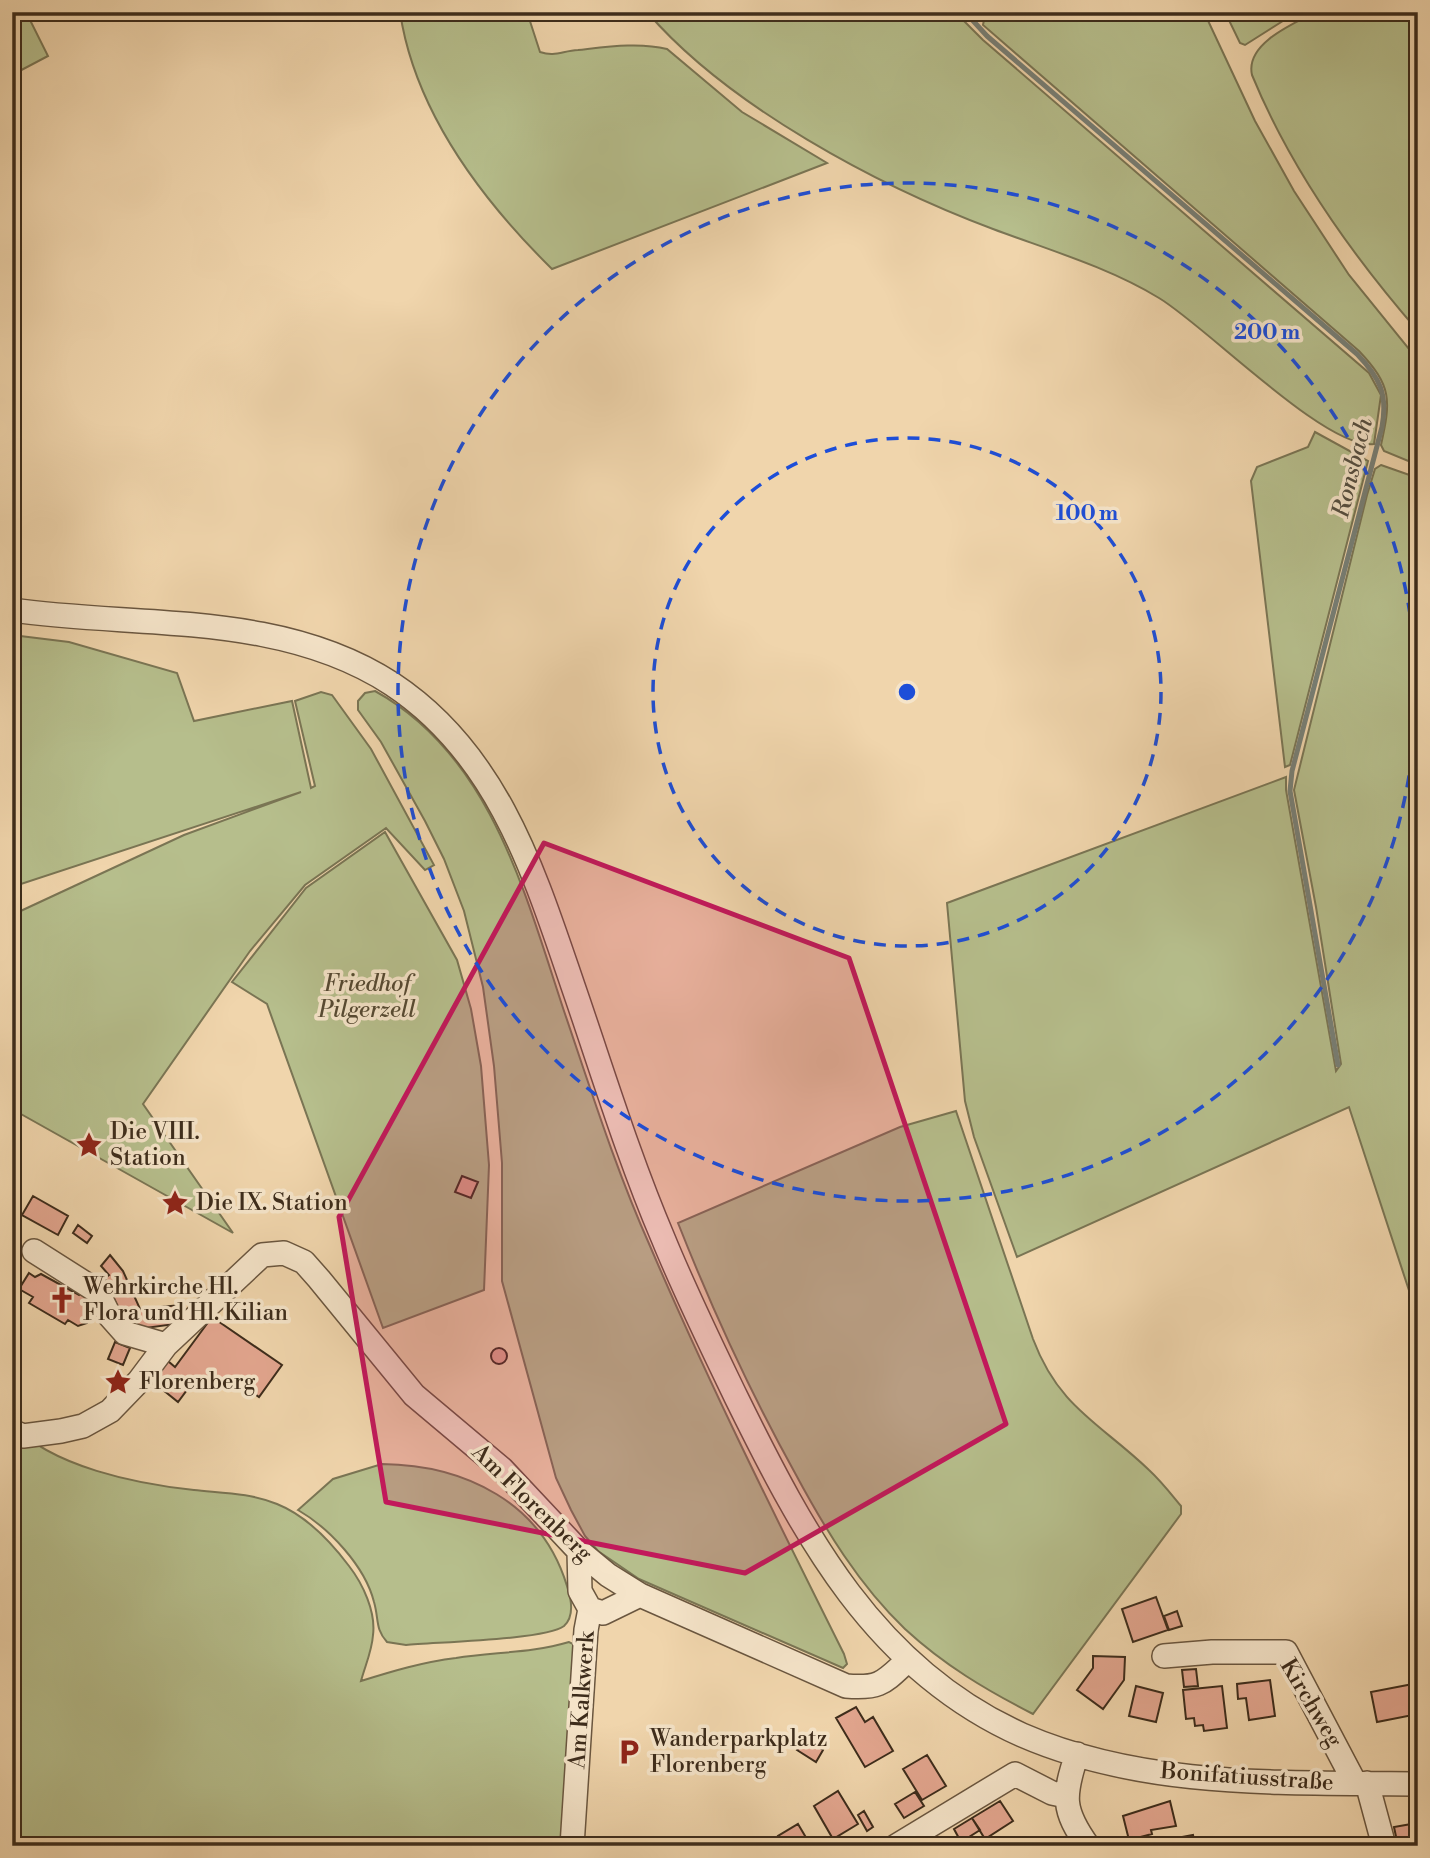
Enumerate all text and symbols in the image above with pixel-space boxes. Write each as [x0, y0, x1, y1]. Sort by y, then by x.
text: 200 m [1234, 320, 1300, 346]
water label: Ronsbach [1326, 414, 1380, 522]
text: 100 m [1056, 501, 1118, 527]
centre of rings [895, 680, 919, 704]
park label: Friedhof Pilgerzell [317, 970, 416, 1024]
place label: Die VIII. Station [110, 1118, 200, 1172]
place icon: Die VIII. Station [74, 1130, 104, 1160]
place icon: Die IX. Station [160, 1188, 190, 1218]
place label: Die IX. Station [196, 1189, 348, 1217]
place label: Wehrkirche Hl. Flora und Hl. Kilian [82, 1273, 288, 1327]
church icon: Wehrkirche Hl. Flora und Hl. Kilian [47, 1285, 77, 1315]
place icon: Florenberg [103, 1367, 133, 1397]
place label: Florenberg [139, 1368, 255, 1396]
street label: Am Florenberg [465, 1438, 598, 1568]
street label: Am Kalkwerk [563, 1629, 601, 1771]
street label: Kirchweg [1274, 1654, 1348, 1752]
place label: Wanderparkplatz Florenberg [649, 1725, 828, 1779]
parking icon: Wanderparkplatz Florenberg [614, 1737, 644, 1767]
street label: Bonifatiusstraße [1158, 1757, 1335, 1797]

